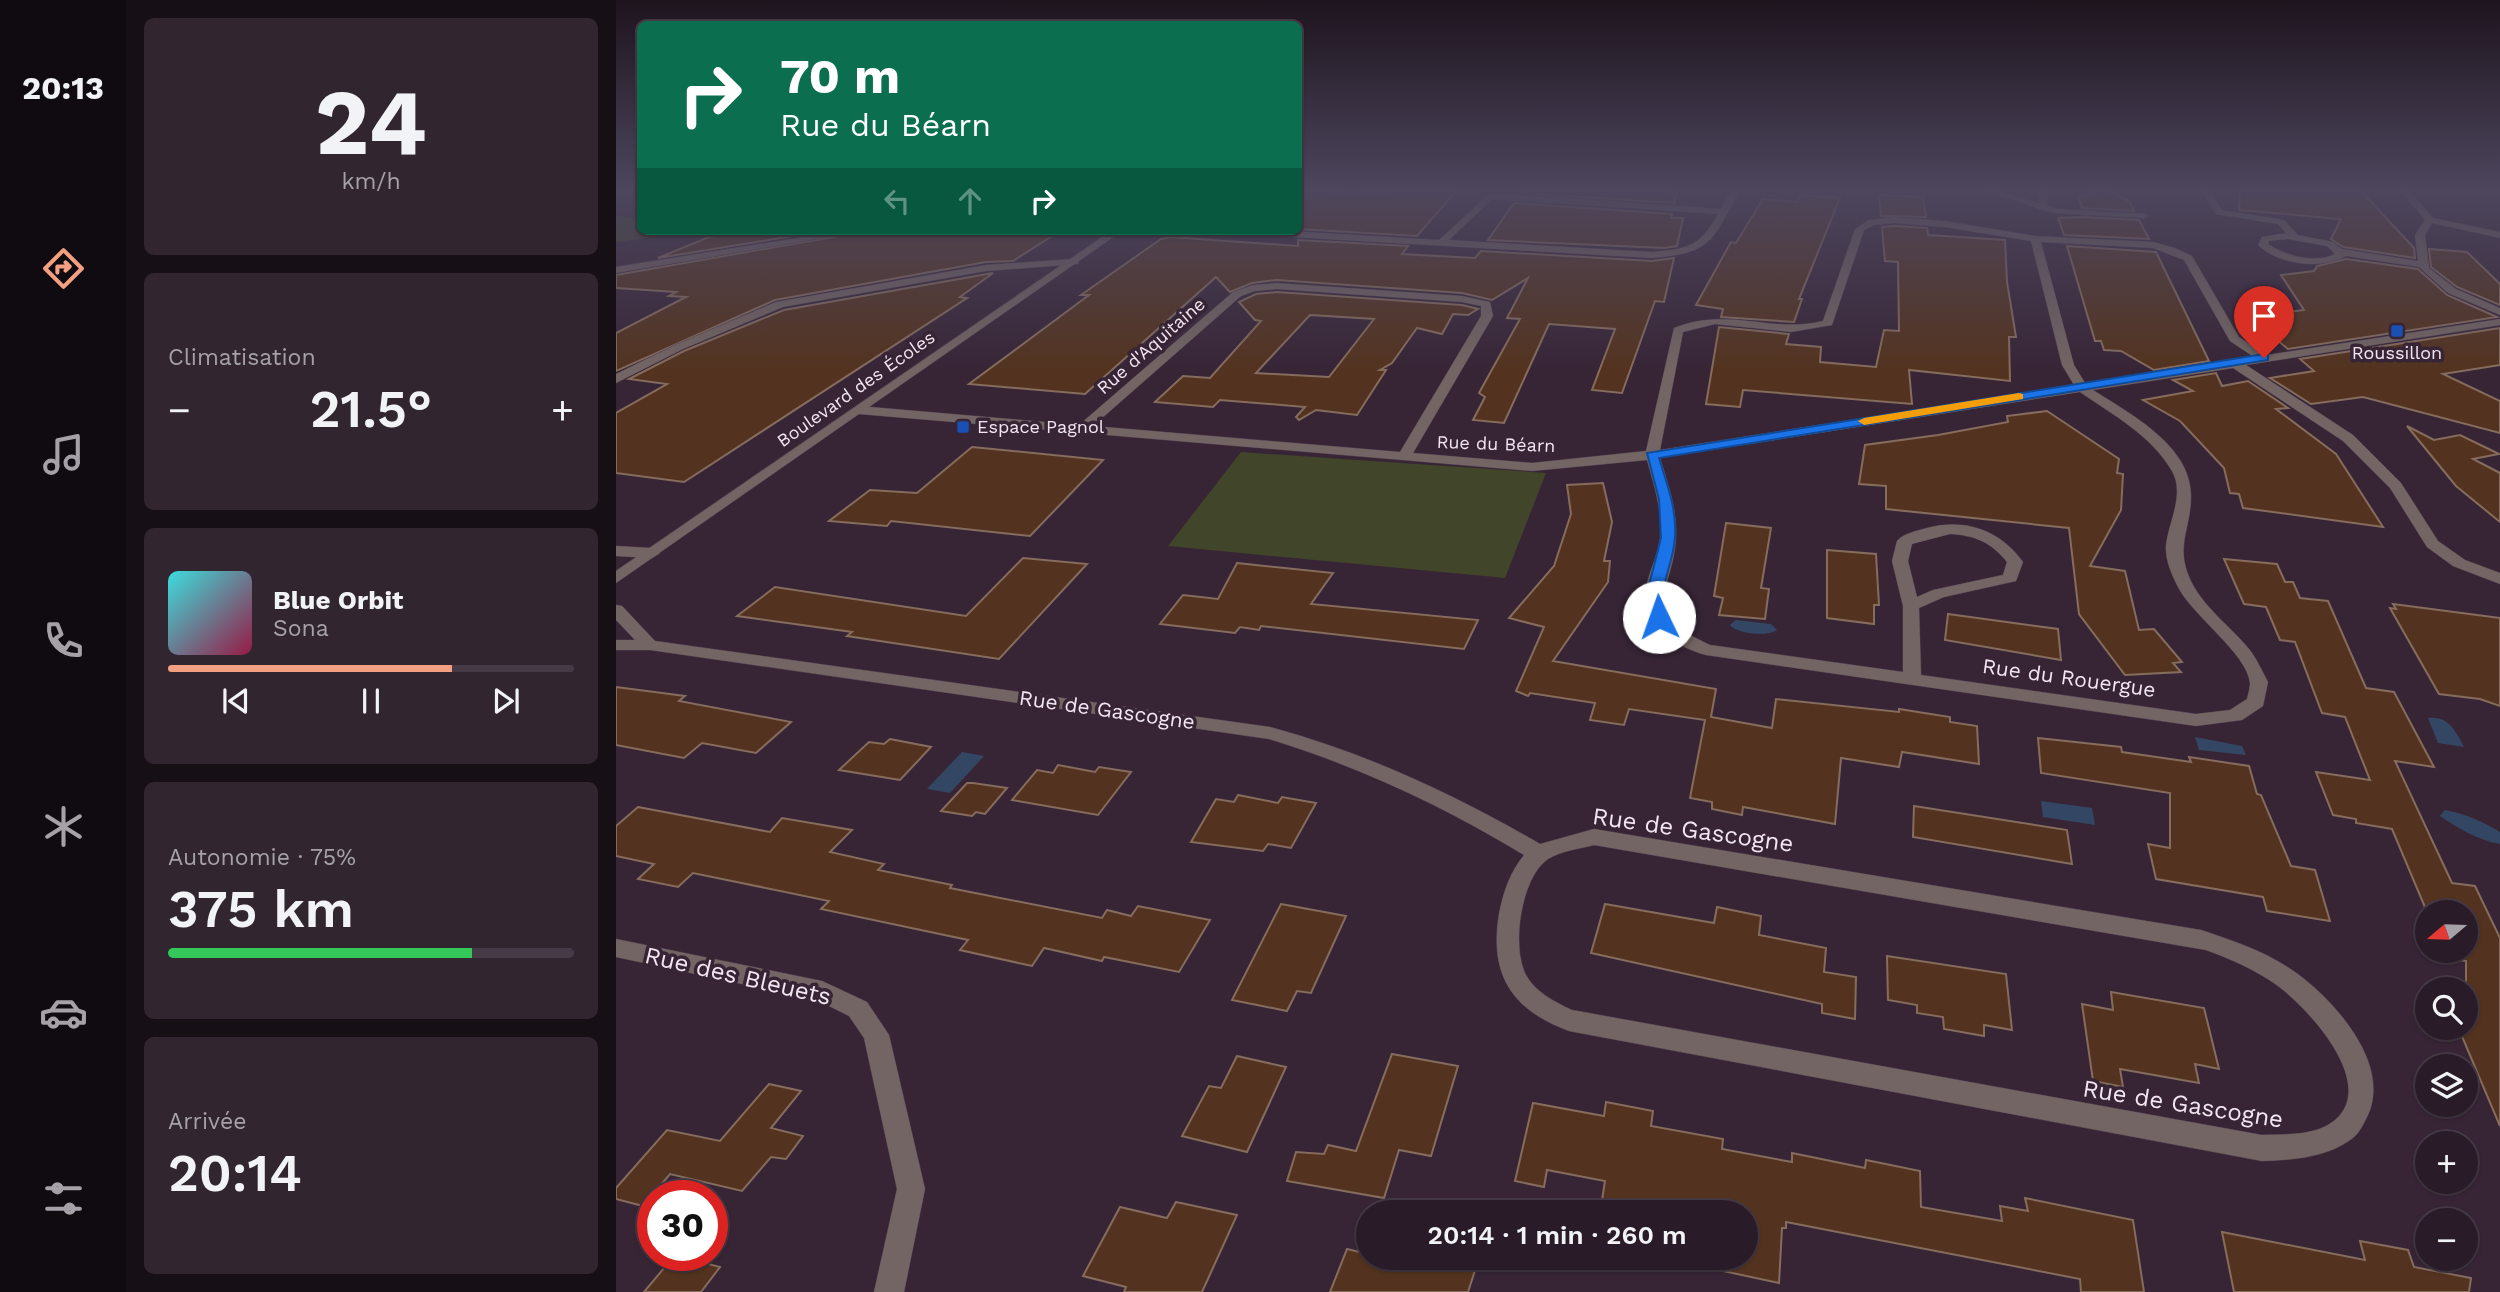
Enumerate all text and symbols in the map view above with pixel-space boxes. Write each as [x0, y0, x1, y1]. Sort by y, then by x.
text: 70 m [780, 47, 900, 105]
icon: right [665, 49, 756, 140]
text: 20:13 [22, 69, 104, 107]
text: 24 [315, 69, 427, 176]
text: Rue du Béarn [780, 106, 991, 144]
text: km/h [341, 168, 401, 195]
icon: left [878, 182, 916, 220]
icon: ahead [951, 182, 989, 220]
icon: right [1024, 182, 1062, 220]
icon: directions [39, 244, 88, 293]
pin [2234, 286, 2294, 358]
street label: Rue d'Aquitaine [1092, 293, 1209, 398]
icon: arrive [2245, 297, 2283, 335]
marker: Roussillon [2389, 323, 2405, 339]
street label: Boulevard des Écoles [773, 326, 939, 451]
place label: Roussillon [2352, 342, 2442, 363]
text: Climatisation [168, 344, 316, 371]
text: 21.5° [310, 379, 432, 440]
text: − [168, 388, 191, 432]
text: + [551, 388, 574, 432]
place label: Espace Pagnol [977, 416, 1105, 437]
marker: Espace Pagnol [955, 419, 971, 435]
icon: music [39, 430, 88, 479]
street label: Rue du Béarn [1436, 431, 1556, 456]
position arrow [1622, 580, 1696, 654]
text: Blue Orbit [273, 585, 403, 615]
text: Sona [273, 615, 329, 642]
icon: phone [39, 616, 88, 665]
street label: Rue du Rouergue [1981, 653, 2157, 702]
icon: previous [217, 682, 255, 720]
icon: pause [352, 682, 390, 720]
icon: next [487, 682, 525, 720]
street label: Rue de Gascogne [1018, 685, 1197, 734]
icon: climate [39, 802, 88, 851]
street label: Rue de Gascogne [1591, 802, 1795, 858]
text: Autonomie · 75% [168, 844, 356, 871]
text: 375 km [168, 879, 354, 940]
north arrow [2415, 900, 2478, 962]
map controls [2415, 900, 2478, 1271]
street label: Rue des Bleuets [642, 941, 834, 1011]
button: search [2415, 977, 2478, 1040]
icon: car [39, 988, 88, 1037]
button: layers [2415, 1054, 2478, 1117]
street label: Rue de Gascogne [2081, 1074, 2285, 1134]
text: Arrivée [168, 1108, 247, 1135]
button: + [2415, 1131, 2478, 1194]
text: 20:14 [168, 1143, 302, 1204]
icon: filters [39, 1174, 88, 1223]
speed limit sign: 30 [637, 1180, 728, 1271]
button: − [2415, 1208, 2478, 1271]
text: 20:14 · 1 min · 260 m [1428, 1220, 1686, 1250]

